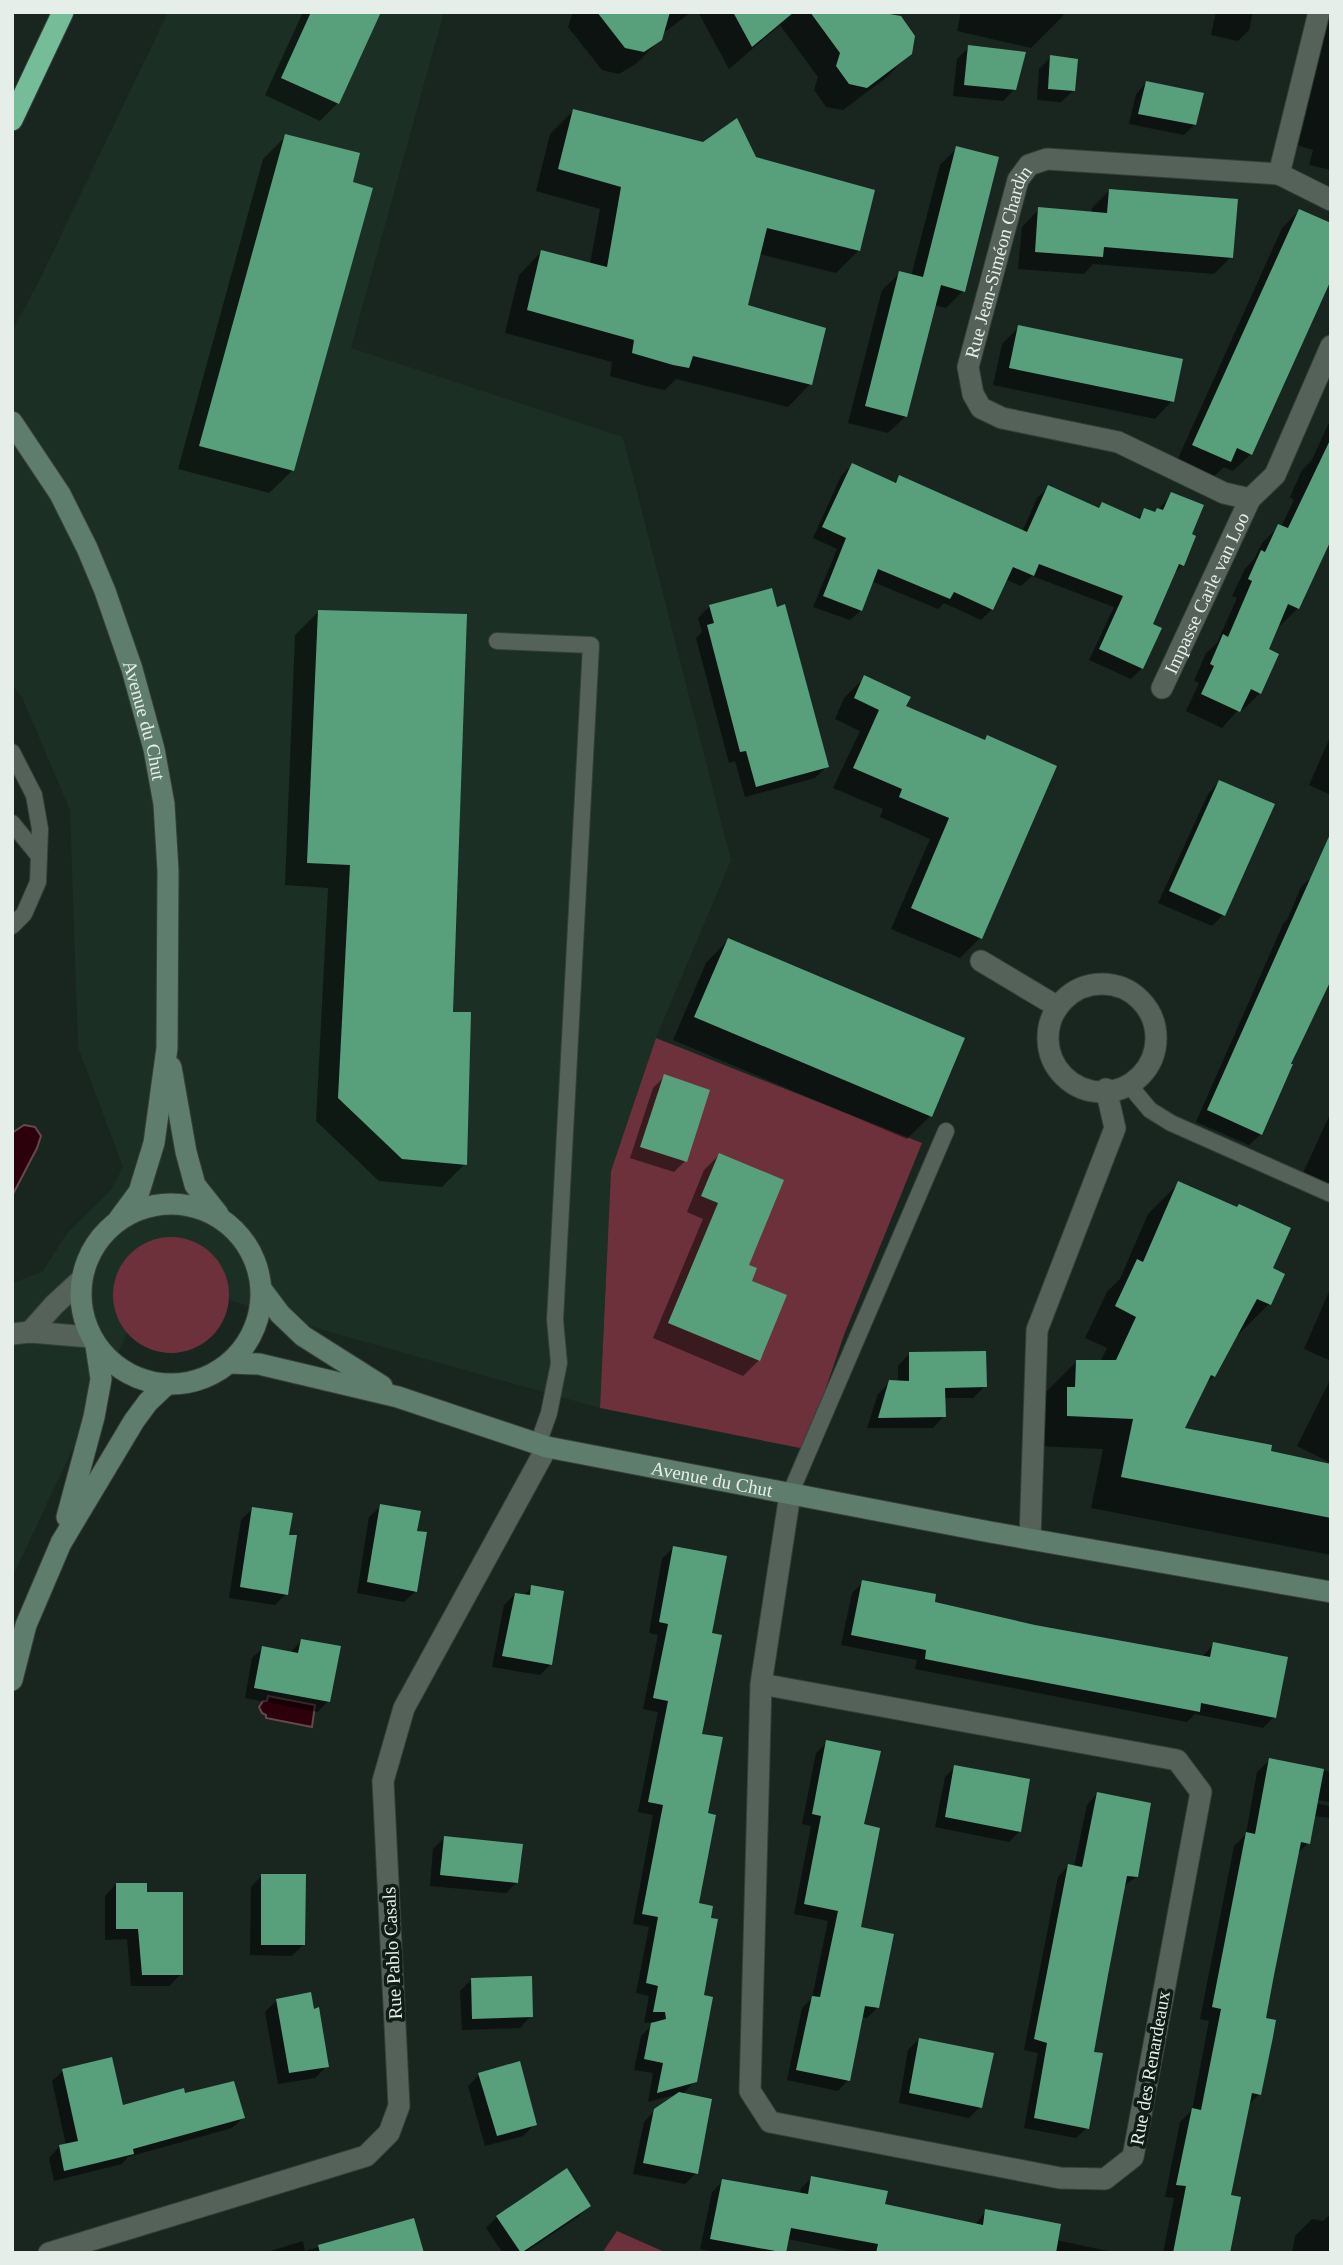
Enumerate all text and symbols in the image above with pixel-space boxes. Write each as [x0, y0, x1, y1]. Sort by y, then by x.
street label: Rue Jean-Siméon Chardin [960, 161, 1036, 360]
street label: Impasse Carle van Loo [1160, 509, 1253, 677]
street label: Avenue du Chut [119, 657, 170, 783]
street label: Avenue du Chut [649, 1457, 775, 1501]
street label: Rue Pablo Casals [378, 1886, 406, 2020]
street label: Rue des Renardeaux [1126, 1989, 1174, 2147]

